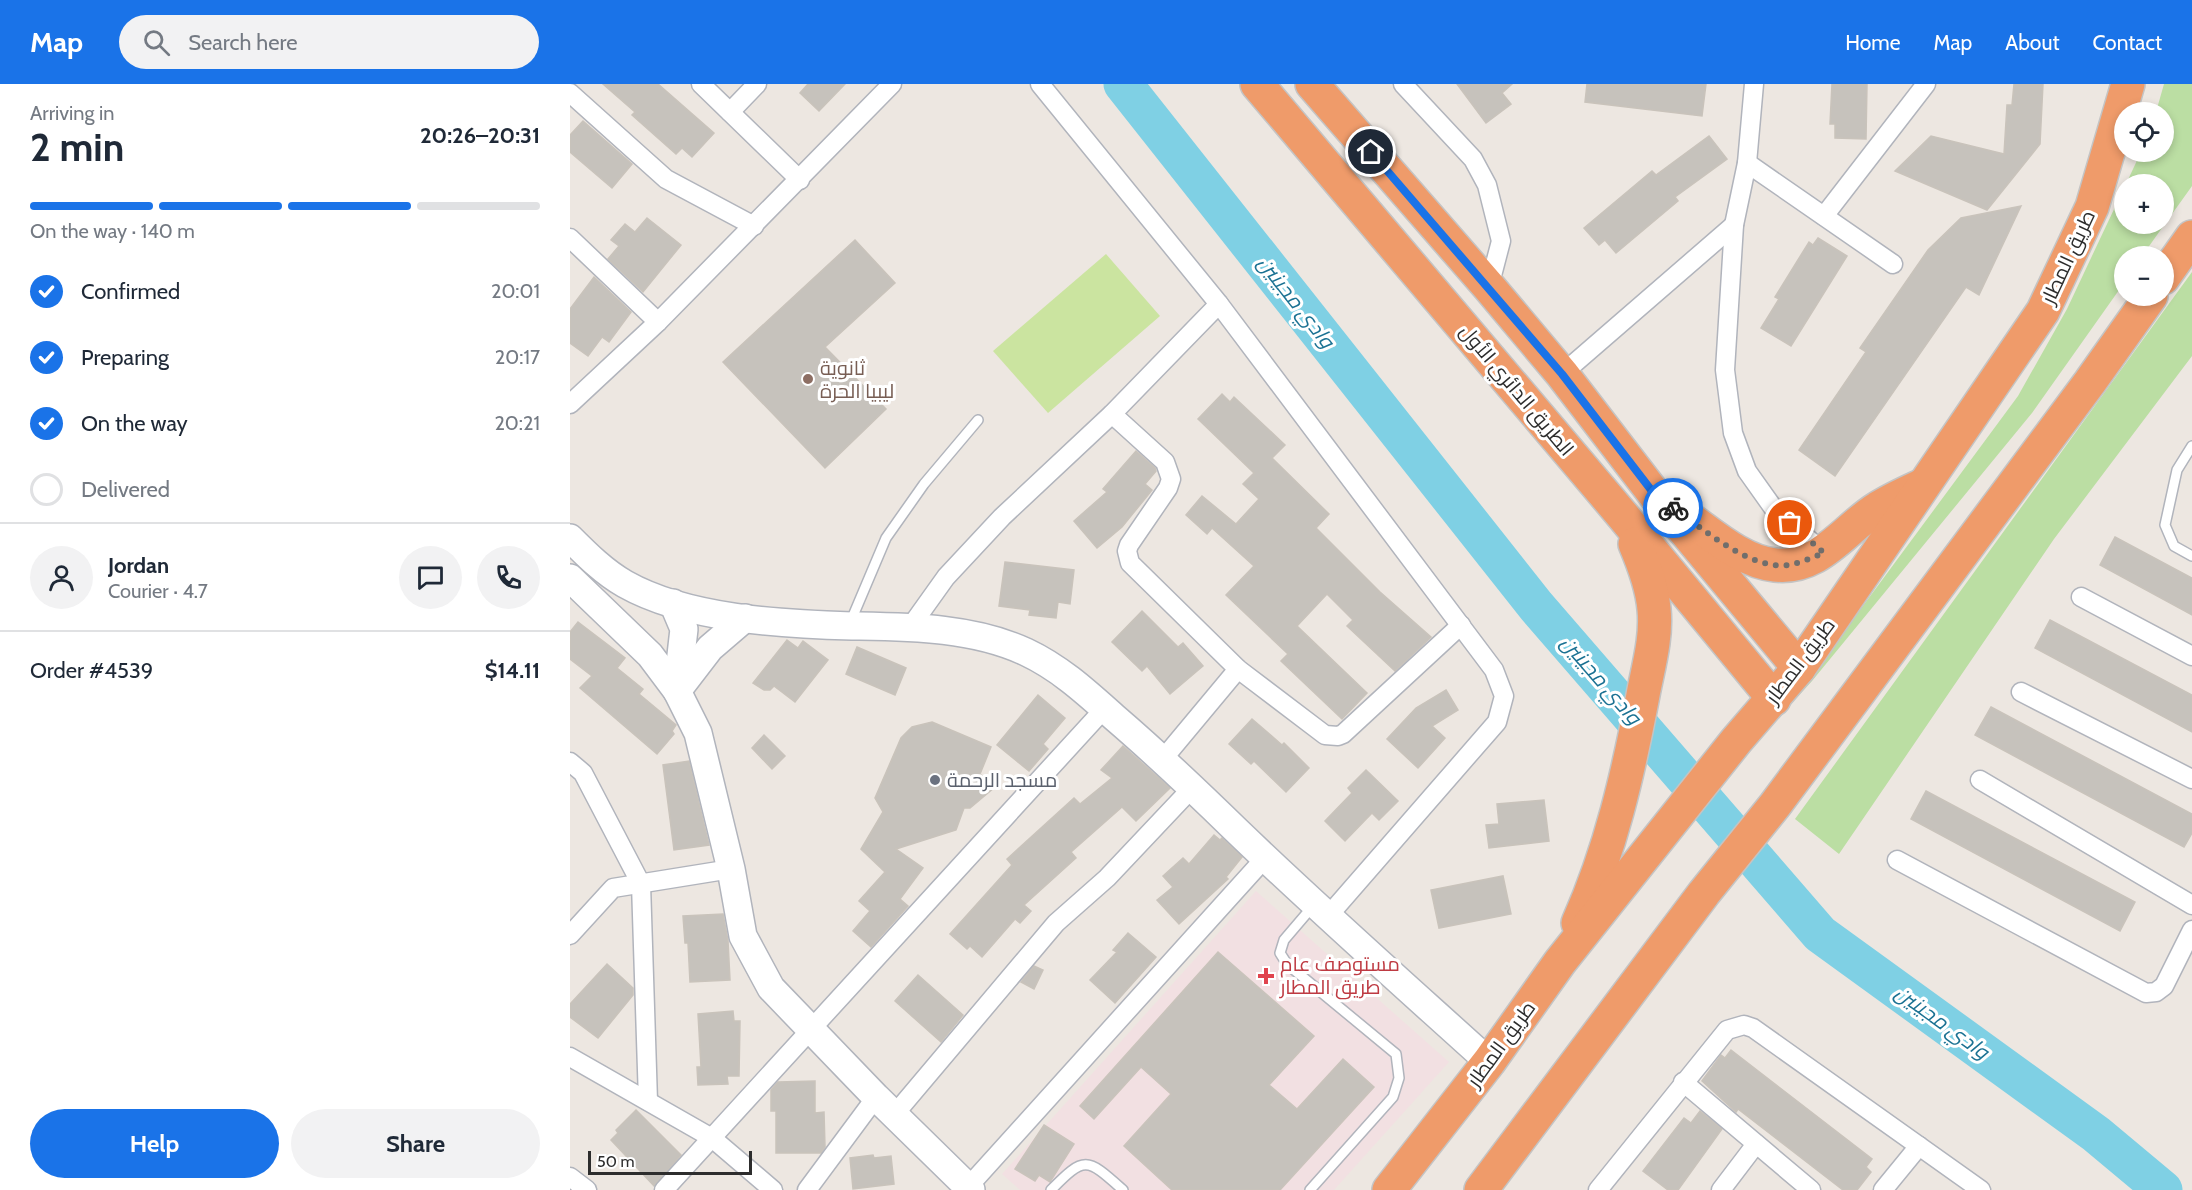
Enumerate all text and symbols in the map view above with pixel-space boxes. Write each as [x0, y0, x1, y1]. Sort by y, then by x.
search box [119, 15, 539, 69]
text: Map [30, 25, 83, 59]
icon: search [140, 26, 173, 59]
text: Search here [188, 29, 297, 56]
text: Home [1845, 30, 1901, 55]
text: Map [1934, 30, 1972, 55]
text: About [2005, 30, 2059, 55]
text: Contact [2092, 30, 2162, 55]
text: Arriving in [30, 101, 114, 125]
map controls [2114, 102, 2174, 306]
button: locate [2114, 102, 2174, 162]
text: 20:26–20:31 [420, 122, 540, 149]
text: 2 min [30, 123, 124, 171]
pin [1345, 126, 1396, 177]
icon: home [1354, 135, 1387, 168]
button: + [2114, 174, 2174, 234]
street label: طريق المطار [2035, 206, 2101, 309]
text: On the way · 140 m [30, 219, 195, 243]
button: − [2114, 246, 2174, 306]
water label: وادي مجينين [1249, 251, 1341, 357]
icon: check [30, 275, 63, 308]
text: Confirmed [81, 278, 180, 305]
text: 20:01 [491, 279, 540, 303]
street label: الطريق الدائري الأول [1452, 319, 1579, 463]
icon: check [30, 341, 63, 374]
text: Preparing [81, 344, 169, 371]
text: 20:17 [495, 345, 540, 369]
place label: ثانوية ليبيا الحرة [820, 356, 894, 403]
marker: ثانوية ليبيا الحرة [801, 372, 815, 386]
icon: check [30, 407, 63, 440]
text: On the way [81, 410, 188, 437]
text: 20:21 [494, 411, 540, 435]
text: Delivered [81, 476, 170, 503]
courier [1643, 478, 1703, 538]
icon: bike [1657, 492, 1690, 525]
pin [1764, 497, 1815, 548]
icon: bag [1773, 506, 1806, 539]
button: person [30, 546, 93, 609]
button: chat [399, 546, 462, 609]
button: phone [477, 546, 540, 609]
text: Jordan [108, 552, 169, 579]
text: Courier · 4.7 [108, 579, 208, 603]
street label: طريق المطار [1760, 614, 1841, 710]
water label: وادي مجينين [1552, 630, 1648, 734]
text: Order #4539 [30, 657, 153, 684]
text: $14.11 [485, 657, 540, 684]
place label: مسجد الرحمة [947, 768, 1057, 792]
marker: مسجد الرحمة [928, 773, 942, 787]
place label: مستوصف عام طريق المطار [1279, 952, 1400, 1000]
marker: مستوصف عام طريق المطار [1257, 967, 1275, 985]
water label: وادي مجينين [1888, 979, 1995, 1069]
street label: طريق المطار [1461, 996, 1541, 1093]
button: Help [30, 1109, 279, 1178]
button: Share [291, 1109, 540, 1178]
scale bar [588, 1148, 752, 1176]
text: 50 m [597, 1152, 634, 1171]

